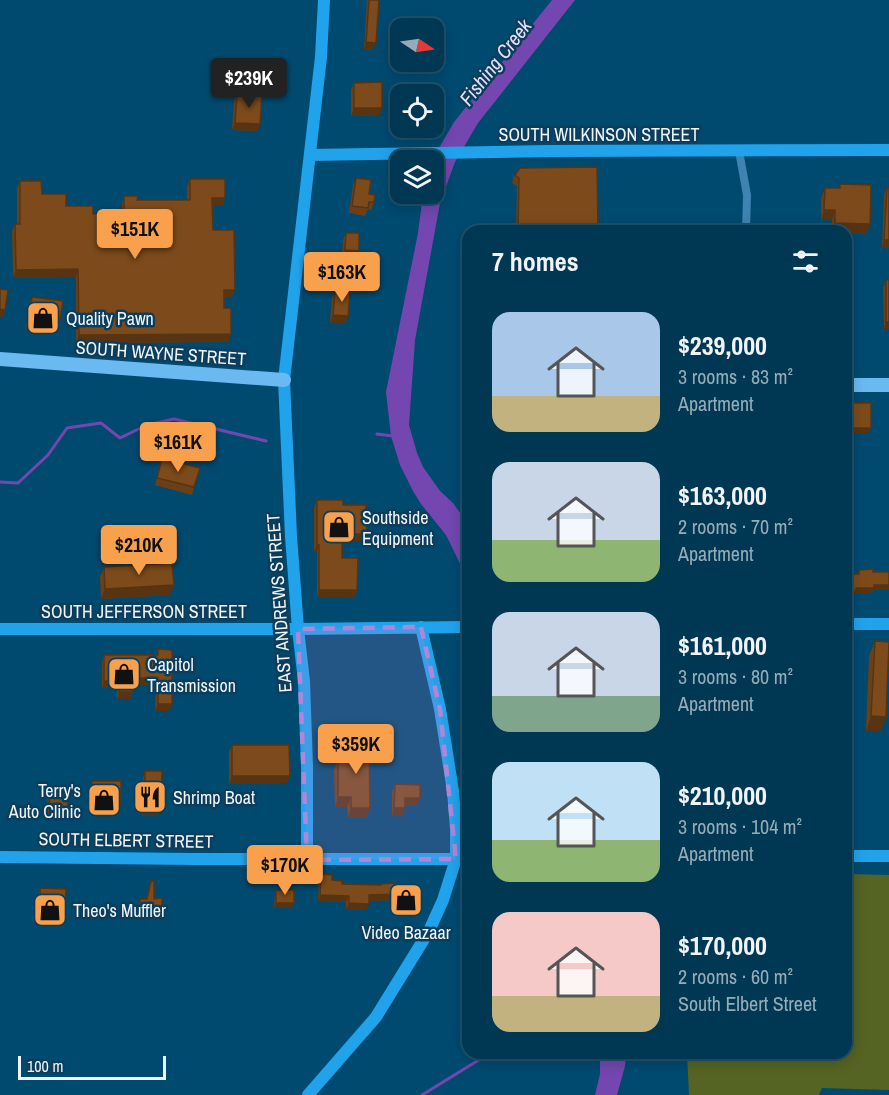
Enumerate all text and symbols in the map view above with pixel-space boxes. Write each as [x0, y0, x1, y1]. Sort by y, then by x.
water label: Fishing Creek [453, 12, 538, 111]
north arrow [390, 18, 444, 72]
map controls [390, 18, 444, 204]
pin: $239K [207, 58, 291, 109]
text: $239K [225, 64, 273, 91]
button: locate [390, 84, 444, 138]
street label: SOUTH WILKINSON STREET [499, 122, 699, 147]
button: layers [390, 150, 444, 204]
pin: $151K [93, 209, 177, 260]
text: $151K [111, 215, 159, 242]
text: 7 homes [492, 244, 579, 279]
icon: filters [789, 245, 822, 278]
pin: $163K [300, 252, 384, 303]
text: $163K [318, 258, 366, 285]
shop icon: Quality Pawn [25, 300, 61, 336]
place label: Quality Pawn [66, 306, 154, 331]
text: $239,000 [678, 328, 767, 363]
street label: SOUTH WAYNE STREET [75, 335, 247, 371]
icon: home [540, 336, 612, 408]
text: 3 rooms · 83 m² [678, 363, 793, 390]
text: Apartment [678, 390, 754, 417]
pin: $161K [136, 422, 220, 473]
text: $161K [154, 428, 202, 455]
text: $163,000 [678, 478, 767, 513]
icon: home [540, 486, 612, 558]
place label: Southside Equipment [362, 505, 433, 551]
shop icon: Southside Equipment [321, 509, 357, 545]
street label: EAST ANDREWS STREET [260, 513, 298, 693]
text: 2 rooms · 70 m² [678, 513, 793, 540]
pin: $210K [97, 525, 181, 576]
text: $210K [115, 531, 163, 558]
text: Apartment [678, 540, 754, 567]
street label: SOUTH JEFFERSON STREET [41, 599, 247, 624]
text: $161,000 [678, 628, 767, 663]
icon: home [540, 636, 612, 708]
place label: Capitol Transmission [147, 652, 236, 698]
shop icon: Capitol Transmission [106, 656, 142, 692]
text: 3 rooms · 80 m² [678, 663, 793, 690]
text: Apartment [678, 690, 754, 717]
pin: $359K [314, 724, 398, 775]
text: $359K [332, 730, 380, 757]
place label: Terry's Auto Clinic [8, 778, 81, 824]
text: $210,000 [678, 778, 767, 813]
restaurant icon: Shrimp Boat [132, 779, 168, 815]
shop icon: Terry's Auto Clinic [86, 782, 122, 818]
place label: Shrimp Boat [173, 785, 255, 810]
icon: home [540, 786, 612, 858]
text: 3 rooms · 104 m² [678, 813, 802, 840]
street label: SOUTH ELBERT STREET [38, 826, 214, 854]
text: Apartment [678, 840, 754, 867]
pin: $170K [243, 845, 327, 896]
text: $170K [261, 851, 309, 878]
shop icon: Video Bazaar [388, 882, 424, 918]
shop icon: Theo's Muffler [32, 892, 68, 928]
place label: Theo's Muffler [73, 898, 166, 923]
place label: Video Bazaar [361, 920, 451, 945]
text: $170,000 [678, 928, 767, 963]
icon: home [540, 936, 612, 1008]
text: 2 rooms · 60 m² [678, 963, 793, 990]
text: South Elbert Street [678, 990, 817, 1017]
scale bar [18, 1053, 166, 1080]
text: 100 m [27, 1055, 63, 1077]

